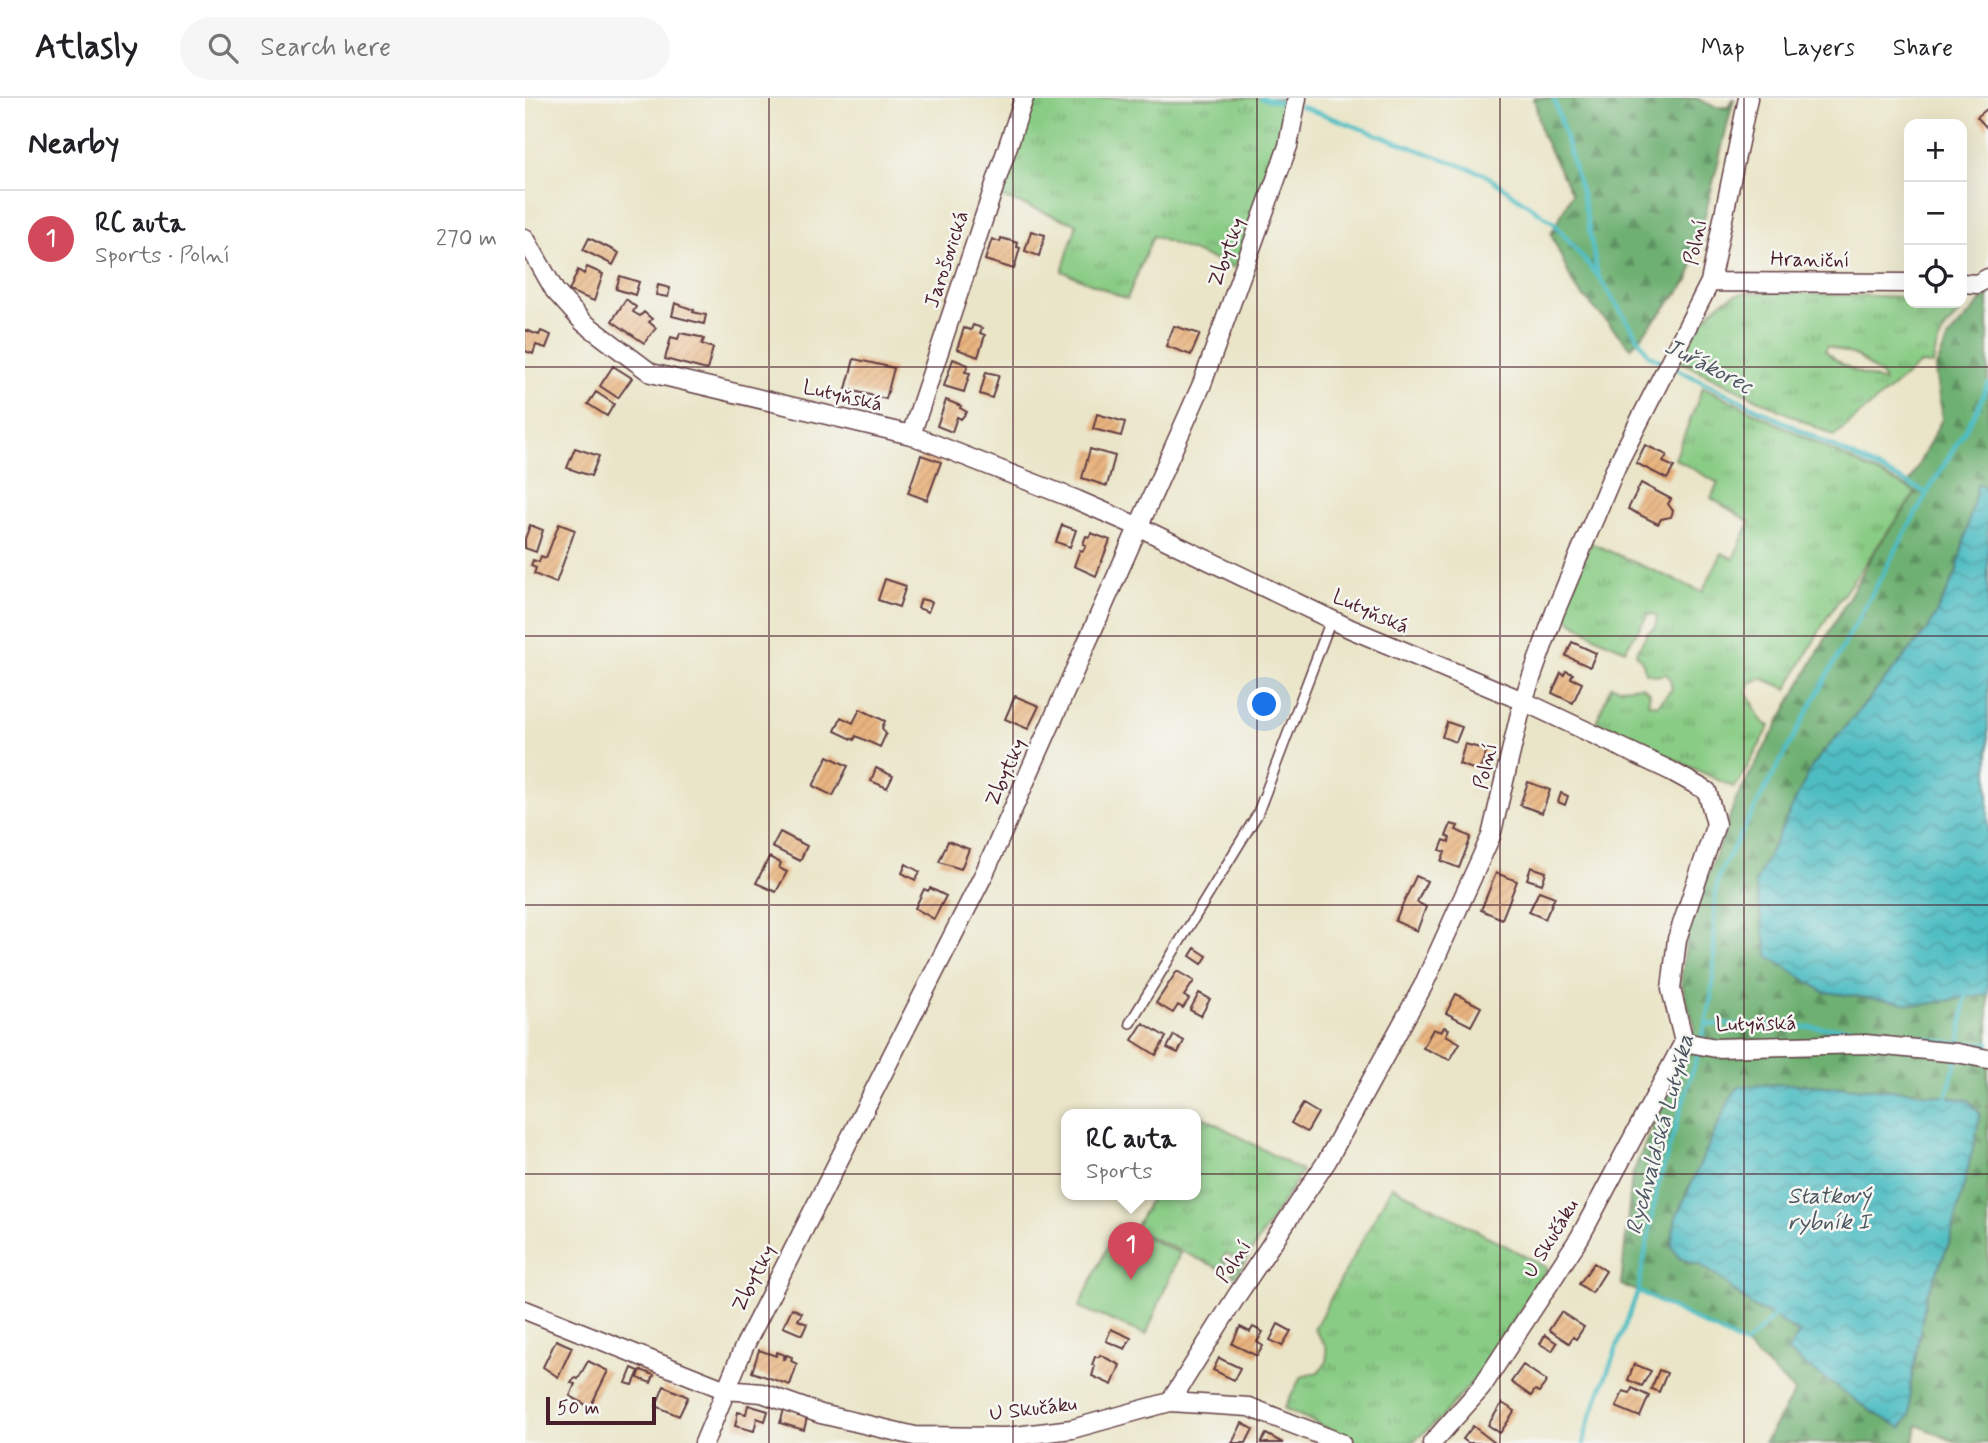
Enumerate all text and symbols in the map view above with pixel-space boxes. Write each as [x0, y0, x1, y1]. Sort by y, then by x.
search box [180, 17, 670, 80]
text: Atlasly [35, 26, 138, 70]
icon: search [204, 29, 242, 67]
text: Search here [260, 31, 391, 65]
text: Map [1701, 33, 1745, 64]
text: Layers [1783, 33, 1855, 64]
text: Share [1893, 33, 1953, 64]
map controls [1904, 119, 1967, 308]
button: + [1904, 119, 1967, 182]
text: Nearby [28, 124, 119, 163]
button: − [1904, 182, 1967, 245]
text: RC auta [95, 207, 185, 241]
street label: Jarošovická [918, 207, 976, 312]
street label: Zbytky [1202, 214, 1252, 291]
street label: Polní [1677, 217, 1714, 268]
text: 1 [46, 224, 56, 254]
text: 270 m [436, 224, 497, 254]
text: Sports · Polní [95, 241, 230, 271]
street label: Hraniční [1770, 245, 1850, 275]
button: locate [1904, 245, 1967, 308]
water label: Juřákorec [1659, 332, 1759, 402]
street label: Lutyňská [800, 373, 885, 419]
street label: Lutyňská [1328, 583, 1413, 641]
your location [1247, 687, 1281, 721]
street label: Zbytky [979, 734, 1033, 811]
street label: Polní [1467, 740, 1505, 792]
street label: Lutyňská [1715, 1009, 1797, 1039]
water label: Rychvaldská Lutyňka [1620, 1031, 1702, 1238]
popup [1061, 1109, 1201, 1200]
text: RC auta [1086, 1123, 1176, 1157]
text: Sports [1086, 1157, 1153, 1187]
water label: Statkový rybník I [1787, 1182, 1873, 1238]
street label: U Skučáku [1516, 1194, 1585, 1283]
pin: 1 [1108, 1222, 1154, 1280]
street label: Polní [1209, 1235, 1258, 1289]
street label: Zbytky [725, 1240, 783, 1317]
street label: U Skučáku [988, 1390, 1078, 1428]
scale bar [546, 1394, 656, 1426]
text: 50 m [557, 1396, 600, 1421]

